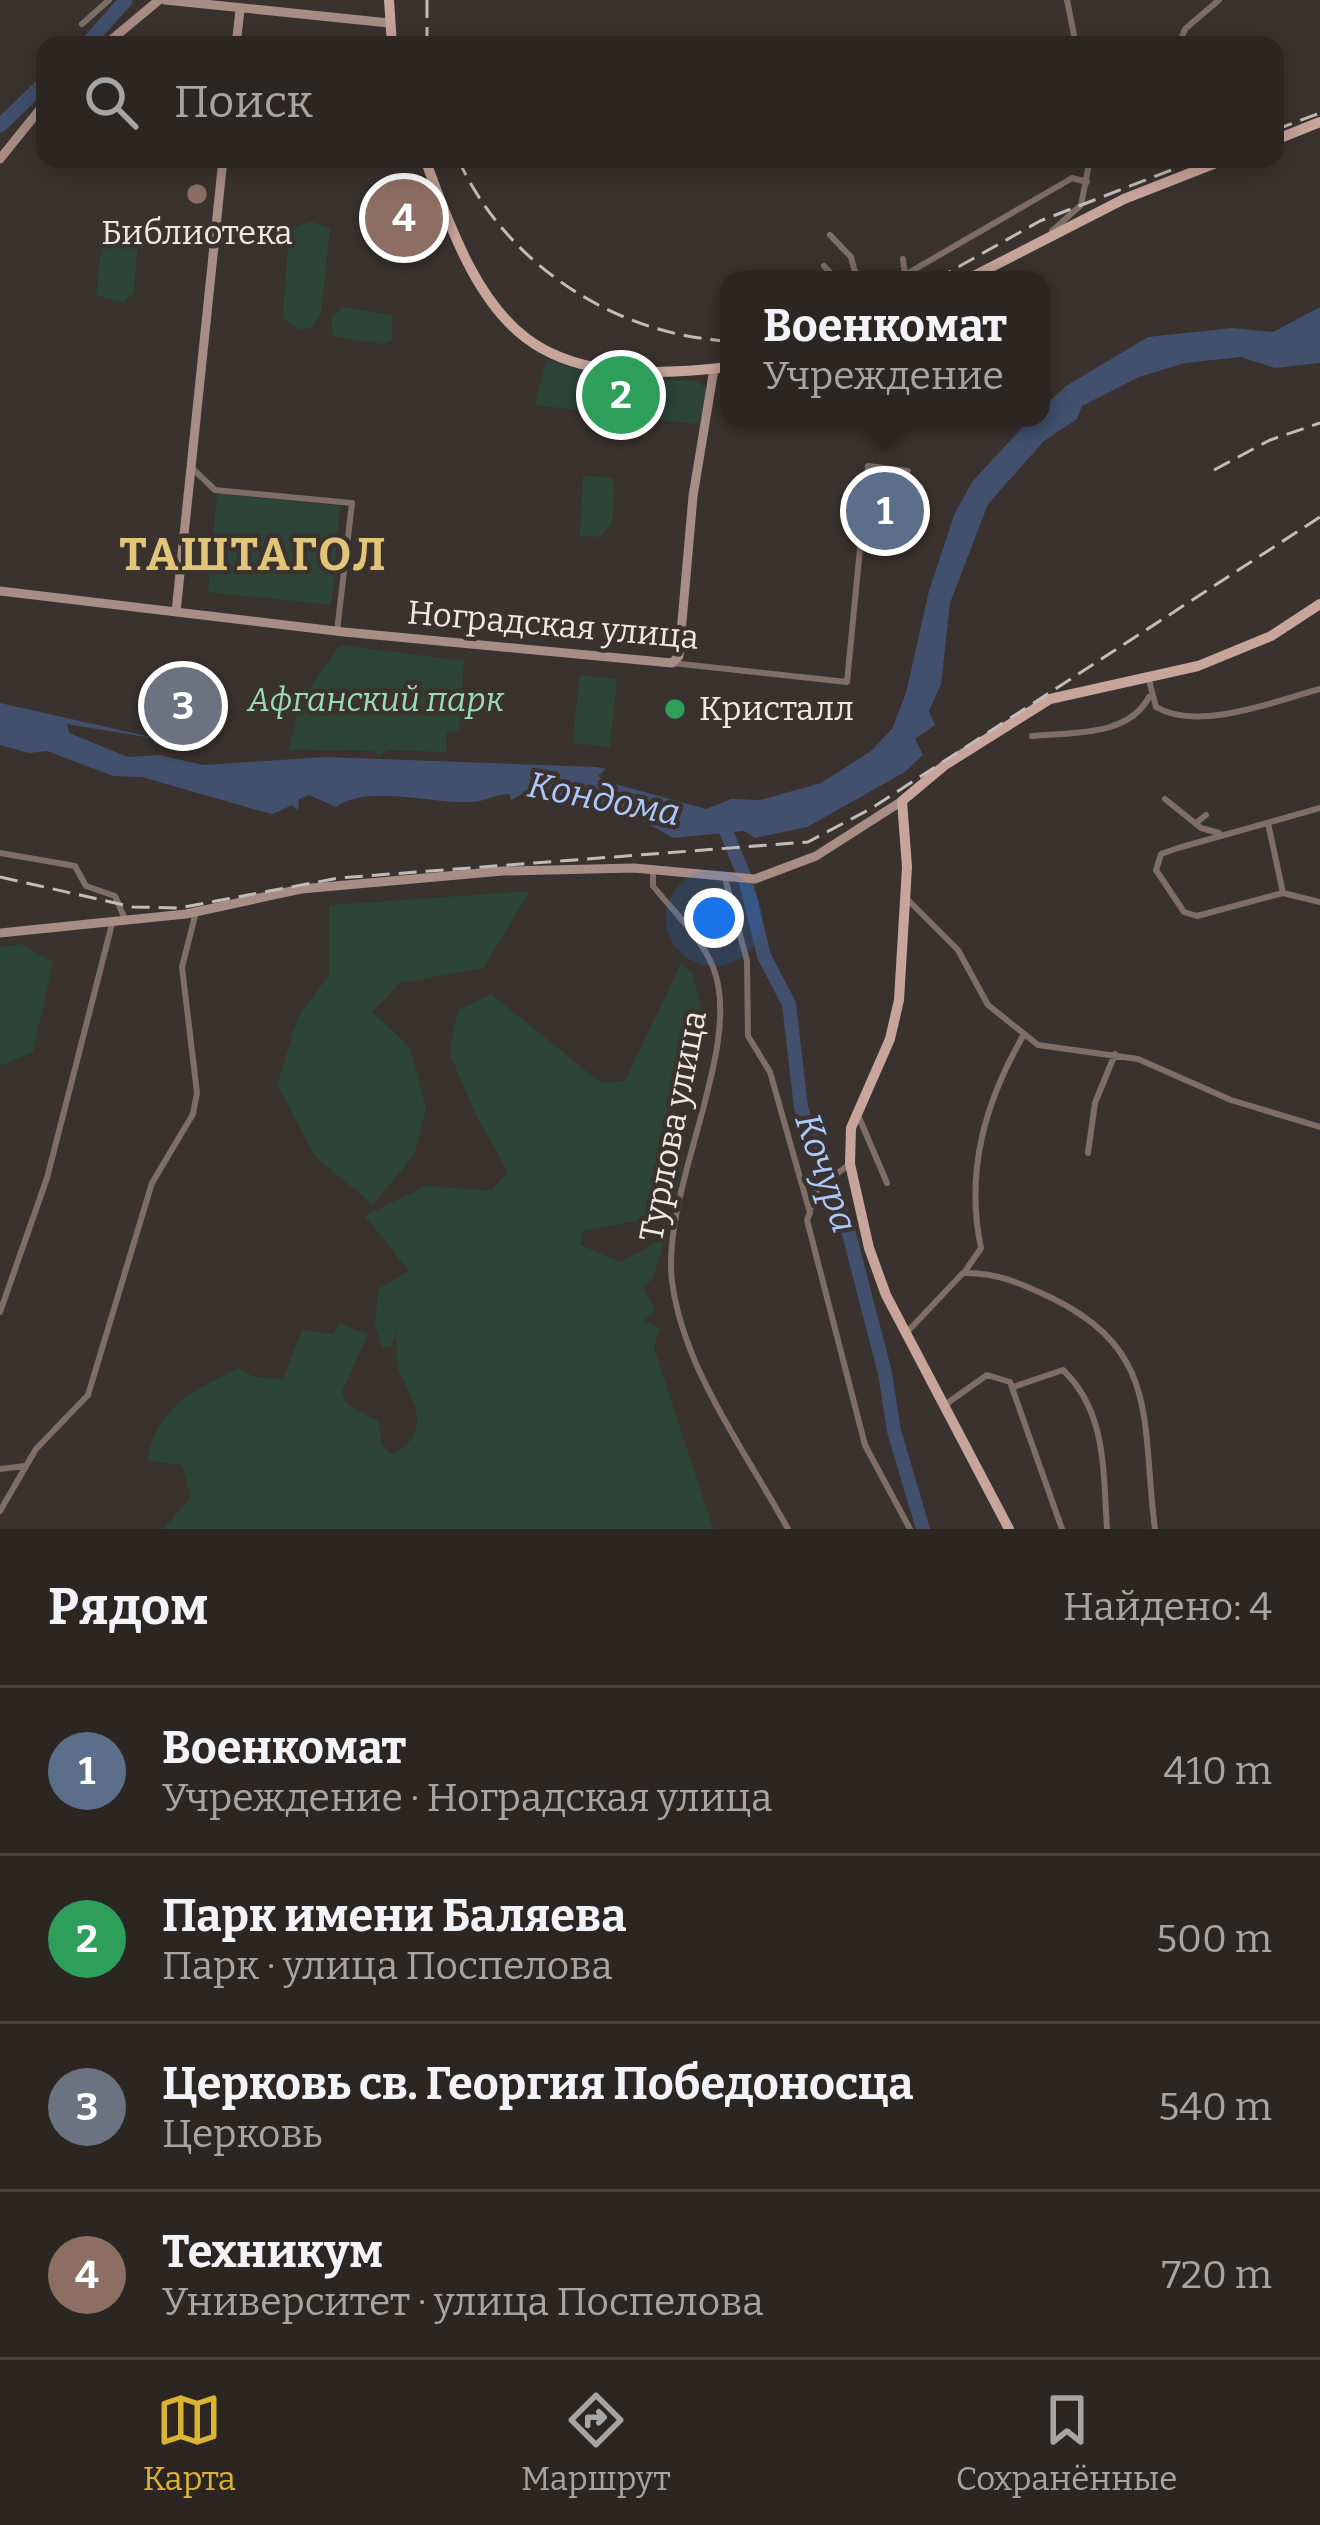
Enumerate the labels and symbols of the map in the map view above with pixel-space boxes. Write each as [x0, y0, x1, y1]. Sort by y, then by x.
pin: 4 [365, 173, 443, 263]
marker: Библиотека [184, 181, 210, 207]
place label: Библиотека [101, 213, 293, 253]
pin: 2 [582, 350, 660, 440]
pin: 1 [846, 466, 924, 556]
district label: ТАШТАГОЛ [119, 528, 389, 582]
street label: Ноградская улица [406, 592, 700, 658]
pin: 3 [144, 661, 222, 751]
park label: Афганский парк [246, 680, 505, 720]
place label: Кристалл [699, 689, 854, 729]
marker: Кристалл [662, 696, 688, 722]
water label: Кондома [524, 763, 684, 835]
your location [684, 888, 744, 948]
street label: Турлова улица [631, 1007, 715, 1245]
water label: Кочура [785, 1108, 867, 1238]

